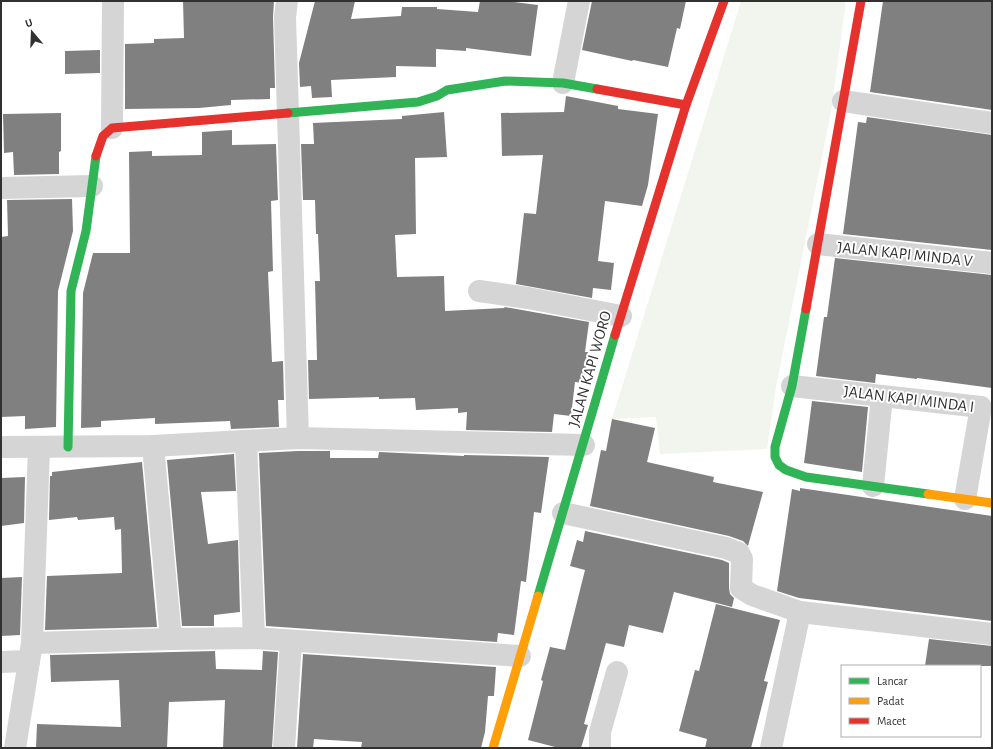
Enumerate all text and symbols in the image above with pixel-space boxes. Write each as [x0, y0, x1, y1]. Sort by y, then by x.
north arrow [12, 12, 52, 52]
text: U [24, 17, 34, 29]
street label: JALAN KAPI MINDA V [837, 239, 973, 269]
street label: JALAN KAPI WORO [566, 309, 614, 429]
street label: JALAN KAPI MINDA I [843, 383, 975, 415]
legend [841, 665, 981, 737]
text: Lancar [877, 675, 908, 687]
text: Padat [877, 695, 904, 707]
text: Macet [877, 715, 906, 727]

